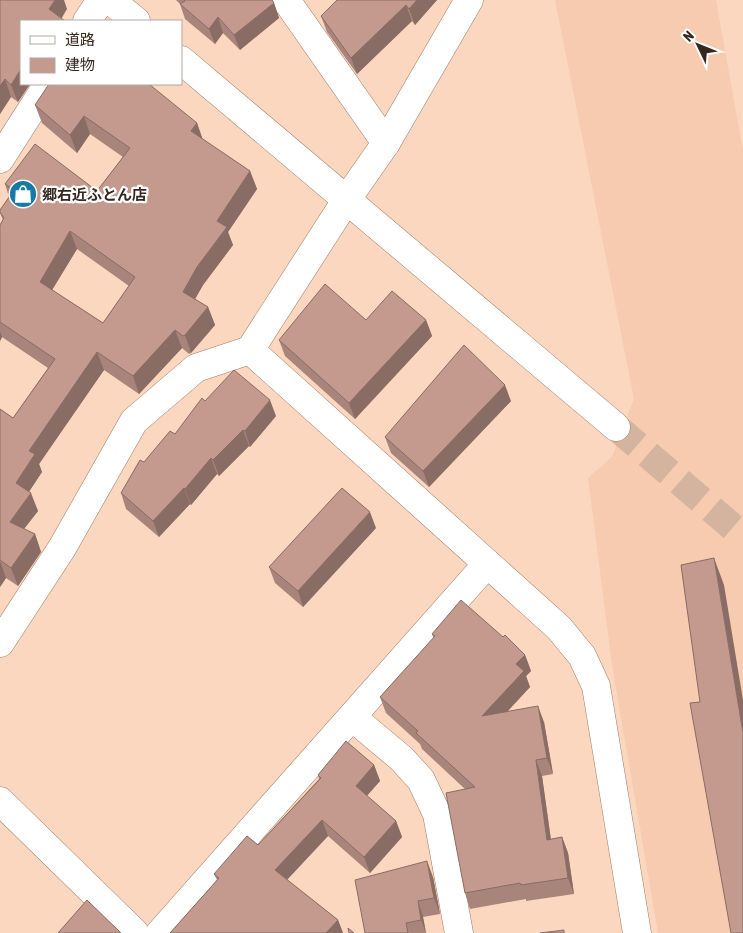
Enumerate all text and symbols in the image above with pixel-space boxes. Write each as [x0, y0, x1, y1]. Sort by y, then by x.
legend [20, 20, 182, 85]
north arrow [673, 20, 723, 70]
text: N [680, 28, 697, 45]
text: 道路 [65, 31, 95, 48]
text: 建物 [65, 56, 95, 73]
shop icon: 郷右近ふとん店 [8, 179, 38, 209]
place label: 郷右近ふとん店 [42, 186, 147, 203]

